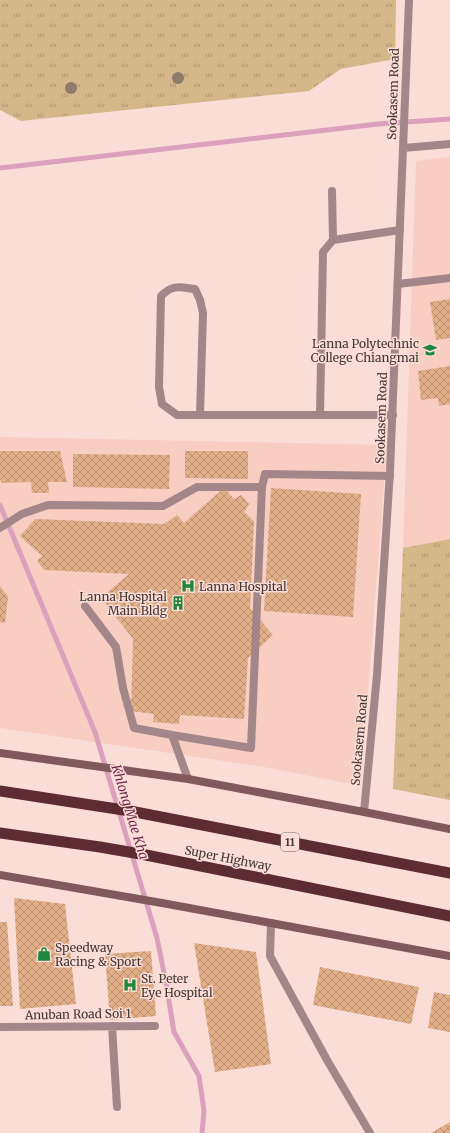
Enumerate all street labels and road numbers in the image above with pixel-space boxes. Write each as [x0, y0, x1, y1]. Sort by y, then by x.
street label: Sookasem Road [384, 48, 402, 140]
street label: Sookasem Road [372, 372, 390, 464]
street label: Sookasem Road [348, 694, 370, 786]
road number: 11 [281, 833, 299, 851]
street label: Super Highway [183, 842, 273, 874]
street label: Anuban Road Soi 1 [24, 1006, 132, 1022]

